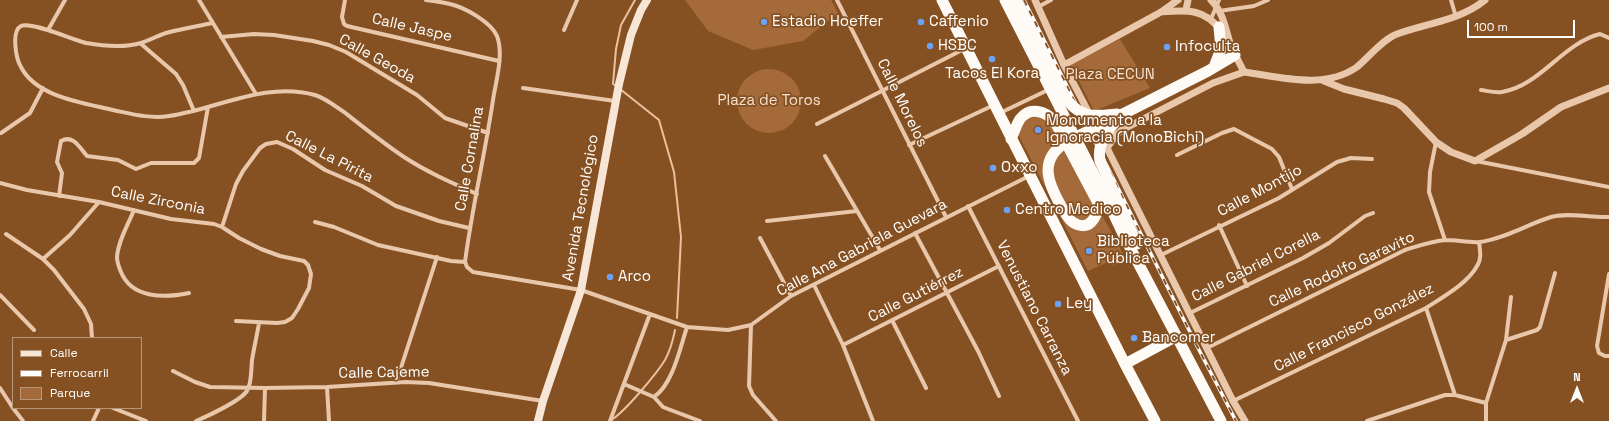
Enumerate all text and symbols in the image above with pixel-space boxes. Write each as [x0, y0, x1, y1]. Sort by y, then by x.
street label: Calle Jaspe [370, 10, 454, 46]
scale bar [1469, 12, 1577, 38]
place label: Estadio Hoeffer [772, 13, 883, 31]
place label: Caffenio [929, 13, 989, 31]
marker: Estadio Hoeffer [759, 17, 769, 27]
marker: Caffenio [916, 17, 926, 27]
text: 100 m [1474, 19, 1508, 35]
street label: Calle Geoda [336, 31, 418, 87]
place label: HSBC [938, 37, 977, 55]
place label: Infoculta [1175, 38, 1240, 56]
marker: HSBC [925, 41, 935, 51]
marker: Infoculta [1162, 42, 1172, 52]
marker: Tacos El Kora [987, 54, 997, 64]
street label: Calle Morelos [873, 56, 931, 150]
place label: Tacos El Kora [945, 65, 1039, 83]
park label: Plaza CECUN [1065, 66, 1155, 84]
park label: Plaza de Toros [717, 92, 821, 110]
street label: Calle Cornalina [452, 105, 488, 213]
place label: Monumento a la Ignoracia (MonoBichi) [1046, 112, 1204, 147]
marker: Monumento a la Ignoracia (MonoBichi) [1033, 125, 1043, 135]
street label: Calle La Pirita [282, 127, 376, 187]
street label: Avenida Tecnológico [559, 133, 603, 283]
place label: Oxxo [1001, 159, 1038, 177]
street label: Calle Montijo [1215, 161, 1305, 221]
marker: Oxxo [988, 163, 998, 173]
street label: Calle Zirconia [109, 183, 207, 219]
street label: Calle Ana Gabriela Guevara [774, 195, 950, 301]
place label: Centro Medico [1015, 201, 1121, 219]
marker: Centro Medico [1002, 205, 1012, 215]
street label: Calle Gabriel Corella [1189, 226, 1323, 306]
street label: Calle Rodolfo Garavito [1266, 228, 1418, 312]
place label: Biblioteca Pública [1097, 233, 1170, 268]
street label: Venustiano Carranza [992, 238, 1076, 378]
marker: Biblioteca Pública [1084, 246, 1094, 256]
street label: Calle Gutiérrez [865, 263, 967, 327]
place label: Arco [618, 268, 651, 286]
marker: Arco [605, 272, 615, 282]
street label: Calle Francisco González [1271, 280, 1437, 376]
place label: Ley [1066, 295, 1092, 313]
marker: Ley [1053, 299, 1063, 309]
place label: Bancomer [1142, 329, 1215, 347]
marker: Bancomer [1129, 333, 1139, 343]
legend [12, 337, 142, 409]
text: Calle [50, 345, 78, 361]
street label: Calle Cajeme [338, 363, 430, 383]
text: Ferrocarril [50, 365, 109, 381]
north arrow [1557, 369, 1597, 409]
text: N [1573, 370, 1581, 384]
text: Parque [50, 385, 90, 401]

